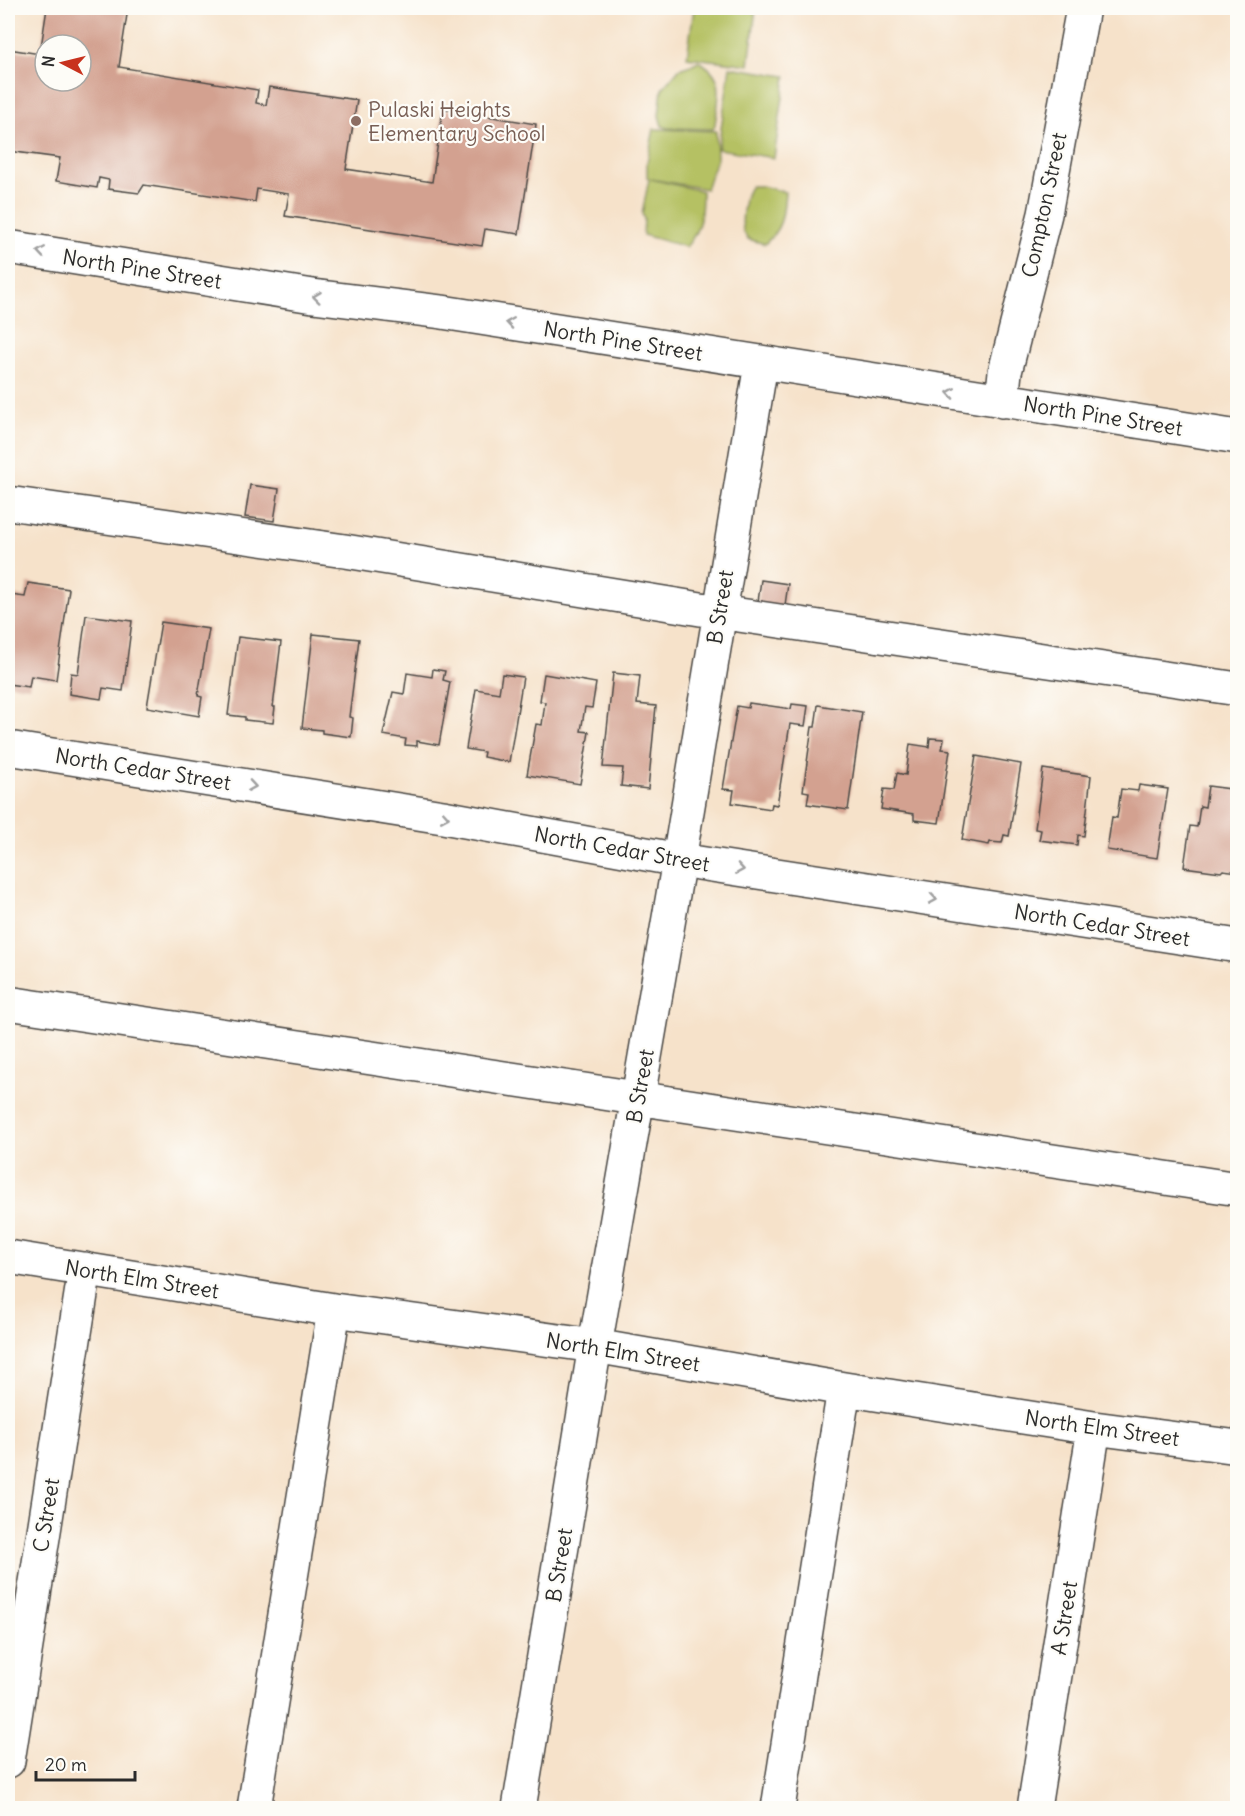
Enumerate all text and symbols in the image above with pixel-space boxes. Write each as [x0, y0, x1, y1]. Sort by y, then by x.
north arrow [33, 33, 93, 93]
text: N [38, 54, 59, 68]
place label: Pulaski Heights Elementary School [368, 96, 545, 147]
marker: Pulaski Heights Elementary School [349, 114, 363, 128]
street label: Compton Street [1015, 130, 1073, 280]
street label: North Pine Street [61, 243, 223, 295]
one-way arrow [37, 247, 46, 259]
one-way arrow [312, 291, 321, 303]
street label: North Pine Street [542, 315, 704, 367]
one-way arrow [505, 318, 514, 330]
one-way arrow [947, 388, 956, 400]
street label: North Pine Street [1022, 390, 1184, 442]
street label: B Street [701, 568, 739, 646]
street label: North Cedar Street [53, 742, 233, 796]
one-way arrow [247, 780, 257, 792]
one-way arrow [440, 811, 449, 823]
street label: North Cedar Street [532, 820, 712, 878]
one-way arrow [735, 863, 745, 875]
one-way arrow [927, 892, 937, 905]
street label: North Cedar Street [1012, 898, 1192, 952]
street label: B Street [620, 1047, 660, 1125]
street label: North Elm Street [63, 1254, 221, 1304]
street label: North Elm Street [544, 1327, 702, 1377]
street label: North Elm Street [1023, 1404, 1181, 1452]
street label: C Street [27, 1476, 65, 1554]
street label: B Street [540, 1526, 578, 1604]
street label: A Street [1045, 1579, 1083, 1657]
scale bar [36, 1744, 135, 1782]
text: 20 m [45, 1753, 87, 1776]

